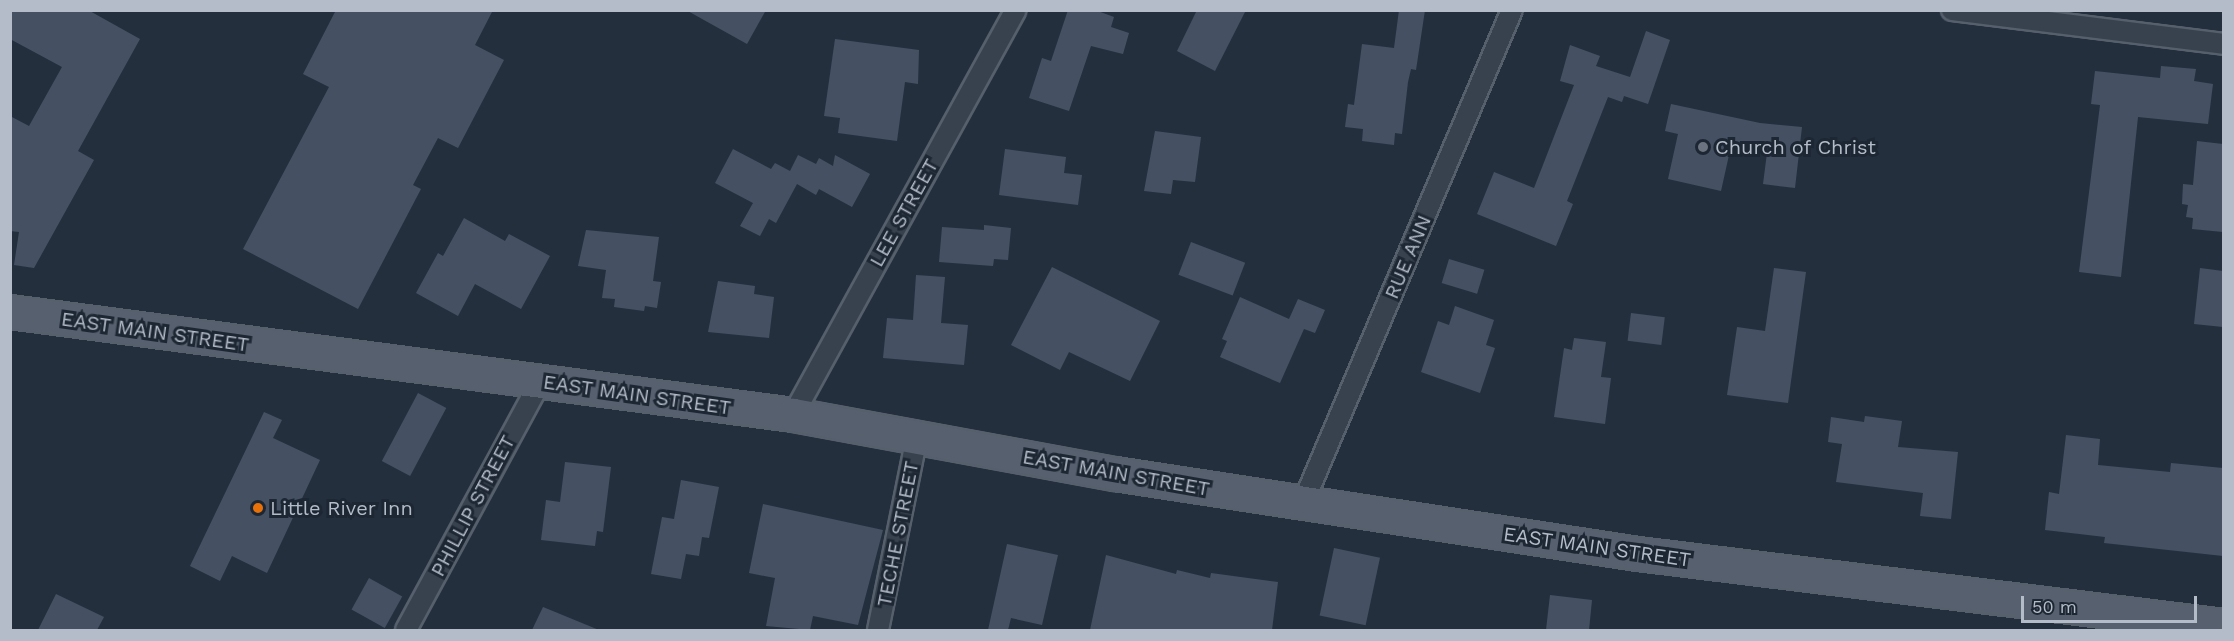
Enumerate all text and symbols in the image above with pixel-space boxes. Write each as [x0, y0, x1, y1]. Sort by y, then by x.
place label: Church of Christ [1715, 135, 1877, 159]
marker: Church of Christ [1696, 140, 1710, 154]
street label: LEE STREET [865, 155, 943, 271]
street label: RUE ANN [1379, 211, 1437, 303]
street label: EAST MAIN STREET [59, 307, 251, 357]
street label: EAST MAIN STREET [541, 370, 733, 420]
street label: PHILLIP STREET [426, 431, 520, 581]
street label: EAST MAIN STREET [1020, 445, 1212, 501]
street label: TECHE STREET [872, 459, 924, 609]
place label: Little River Inn [270, 496, 413, 520]
marker: Little River Inn [251, 501, 265, 515]
street label: EAST MAIN STREET [1501, 522, 1693, 572]
scale bar [2024, 584, 2200, 622]
text: 50 m [2032, 596, 2077, 617]

